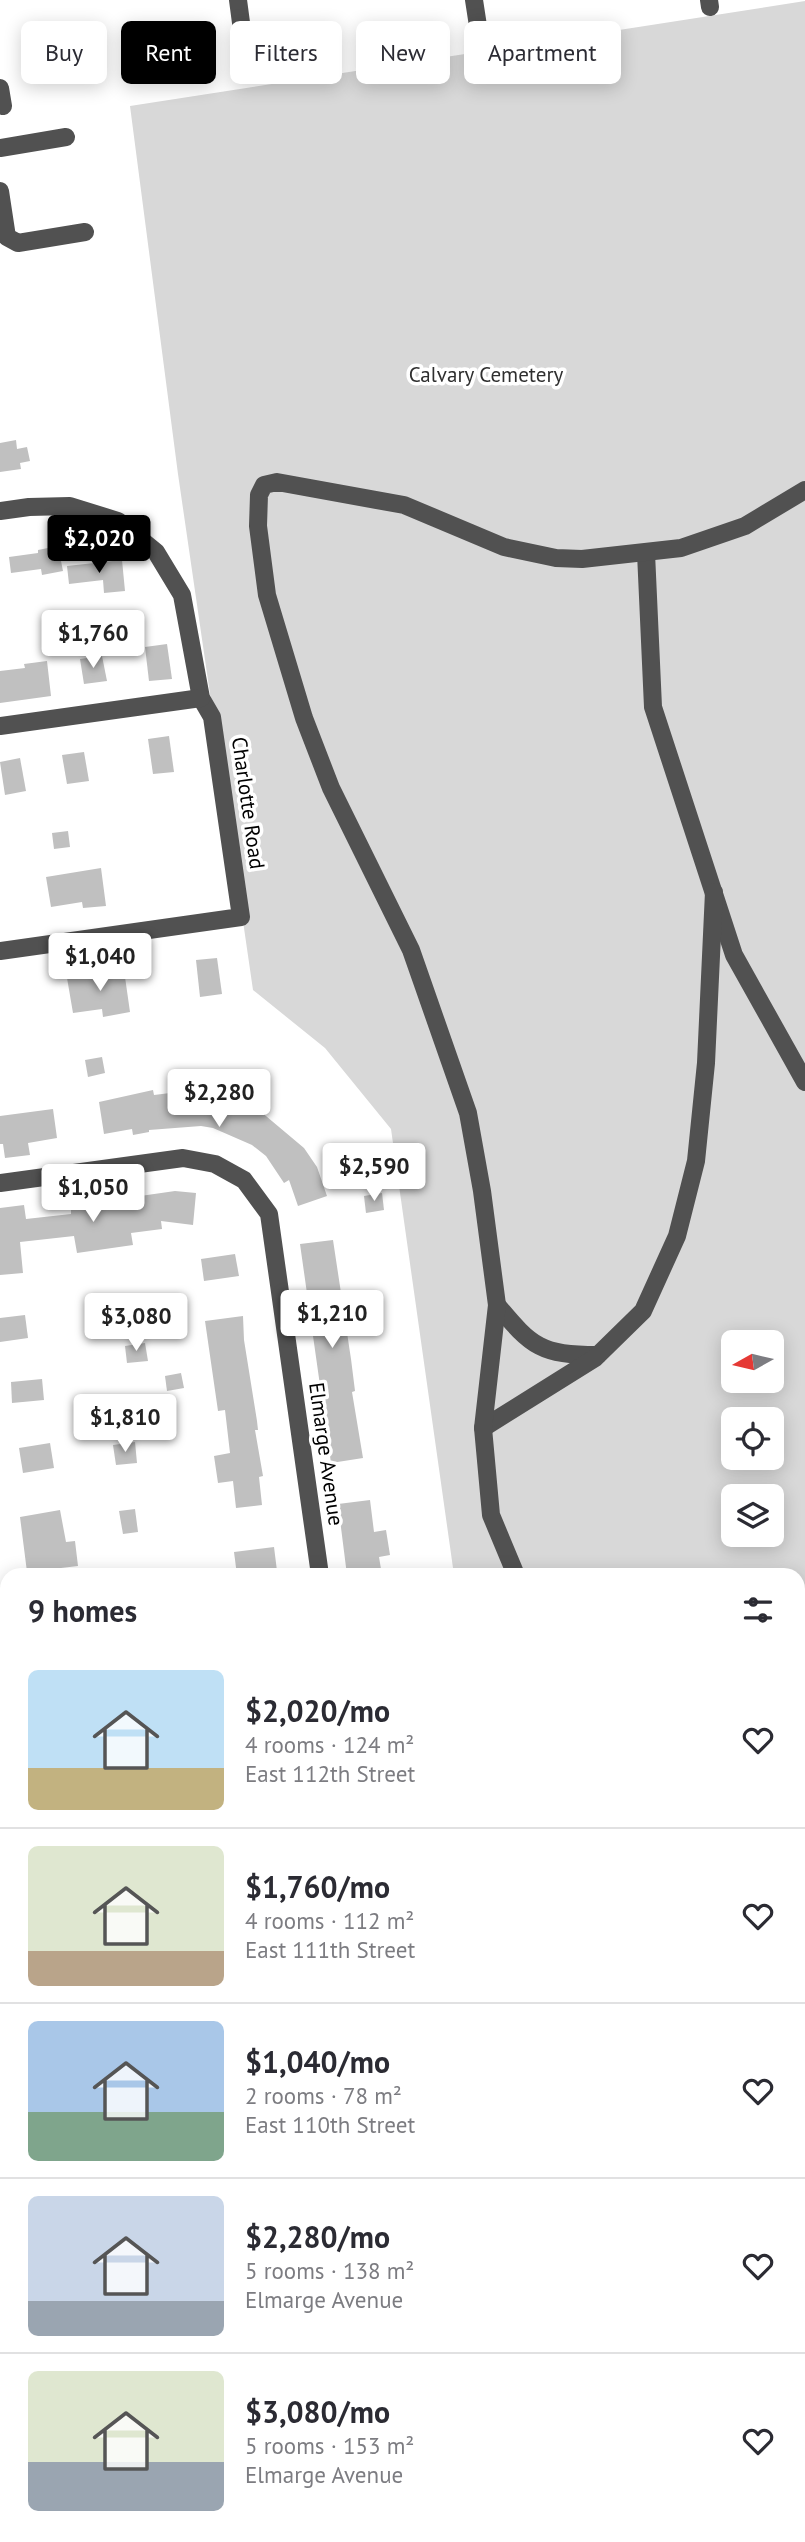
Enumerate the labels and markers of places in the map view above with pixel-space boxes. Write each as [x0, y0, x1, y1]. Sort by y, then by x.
pin: $2,020 [42, 516, 156, 575]
pin: $1,760 [36, 610, 150, 670]
pin: $1,040 [43, 934, 157, 993]
pin: $2,280 [162, 1070, 276, 1129]
pin: $2,590 [317, 1144, 431, 1203]
pin: $1,050 [36, 1164, 150, 1224]
pin: $1,210 [275, 1290, 389, 1350]
pin: $3,080 [79, 1294, 193, 1353]
pin: $1,810 [68, 1394, 182, 1454]

